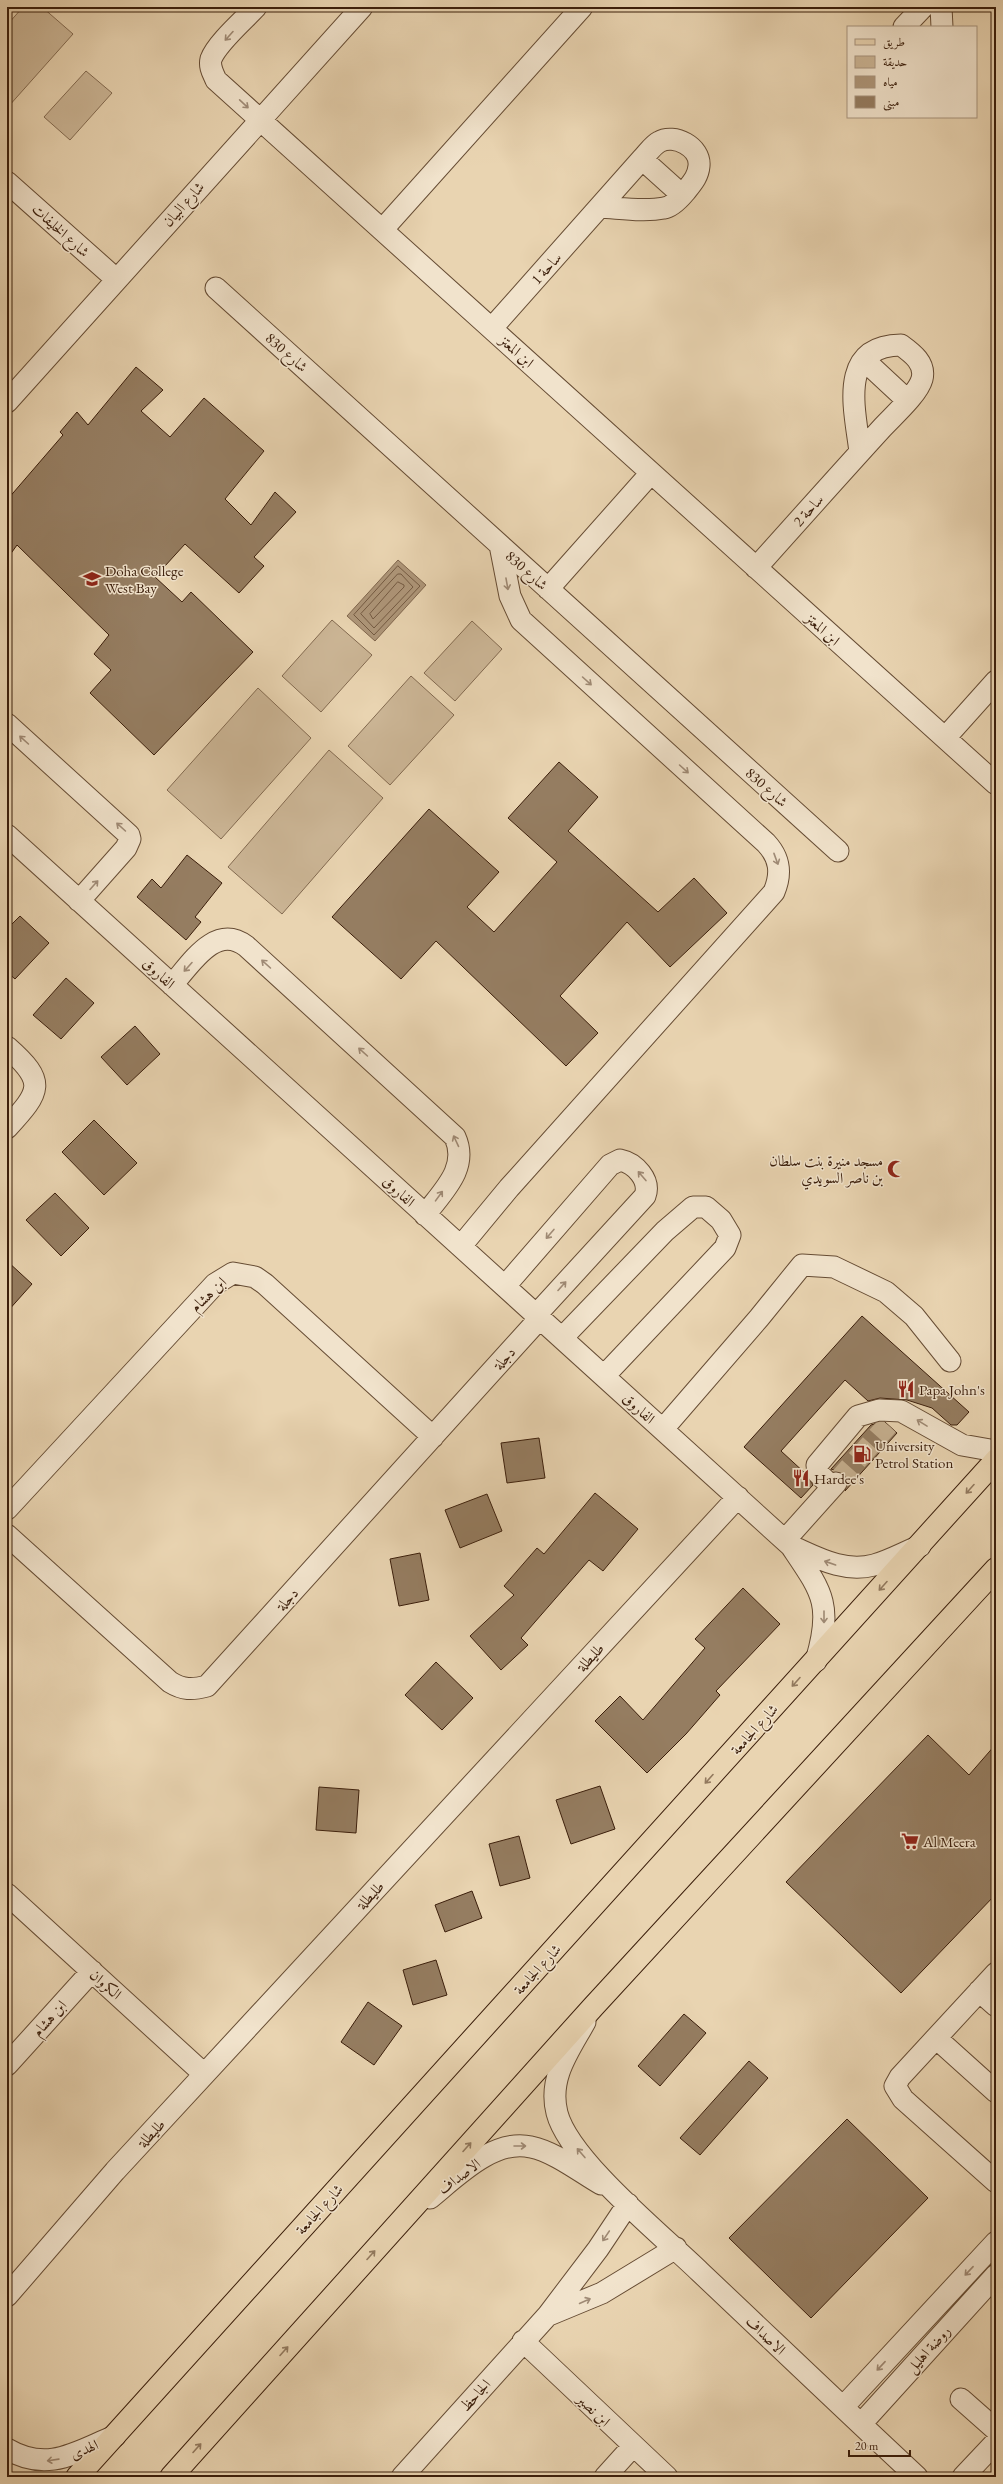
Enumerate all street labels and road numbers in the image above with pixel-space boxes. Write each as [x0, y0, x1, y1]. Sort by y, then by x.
street label: شارع البيان [158, 177, 211, 233]
street label: شارع الخليفات [25, 199, 94, 264]
street label: ساحة 1 [527, 248, 565, 288]
street label: شارع 830 [259, 328, 312, 379]
street label: ابن المعتز [494, 329, 538, 371]
street label: ساحة 2 [789, 490, 827, 530]
street label: شارع 830 [499, 546, 552, 597]
street label: ابن المعتز [800, 607, 844, 649]
street label: شارع 830 [739, 763, 792, 814]
street label: الفاروق [139, 953, 179, 993]
street label: الفاروق [379, 1171, 419, 1211]
street label: ابن هشام [186, 1272, 233, 1319]
street label: دجلة [488, 1342, 519, 1374]
street label: الفاروق [619, 1388, 659, 1428]
street label: دجلة [271, 1583, 302, 1615]
street label: طليطلة [571, 1639, 608, 1676]
street label: شارع الجامعة [726, 1700, 785, 1761]
street label: طليطلة [351, 1877, 388, 1914]
street label: شارع الجامعة [509, 1940, 568, 2001]
street label: الكروان [85, 1965, 126, 2004]
street label: ابن هشام [28, 1996, 73, 2043]
street label: طليطلة [132, 2115, 169, 2152]
street label: الاصداف [434, 2154, 484, 2198]
street label: شارع الجامعة [291, 2180, 350, 2241]
street label: الاصداف [742, 2311, 790, 2359]
street label: روضة اهليل [902, 2321, 956, 2378]
street label: الجاحظ [455, 2375, 495, 2415]
street label: ابن نصير [572, 2388, 615, 2431]
street label: الهدى [67, 2435, 101, 2463]

